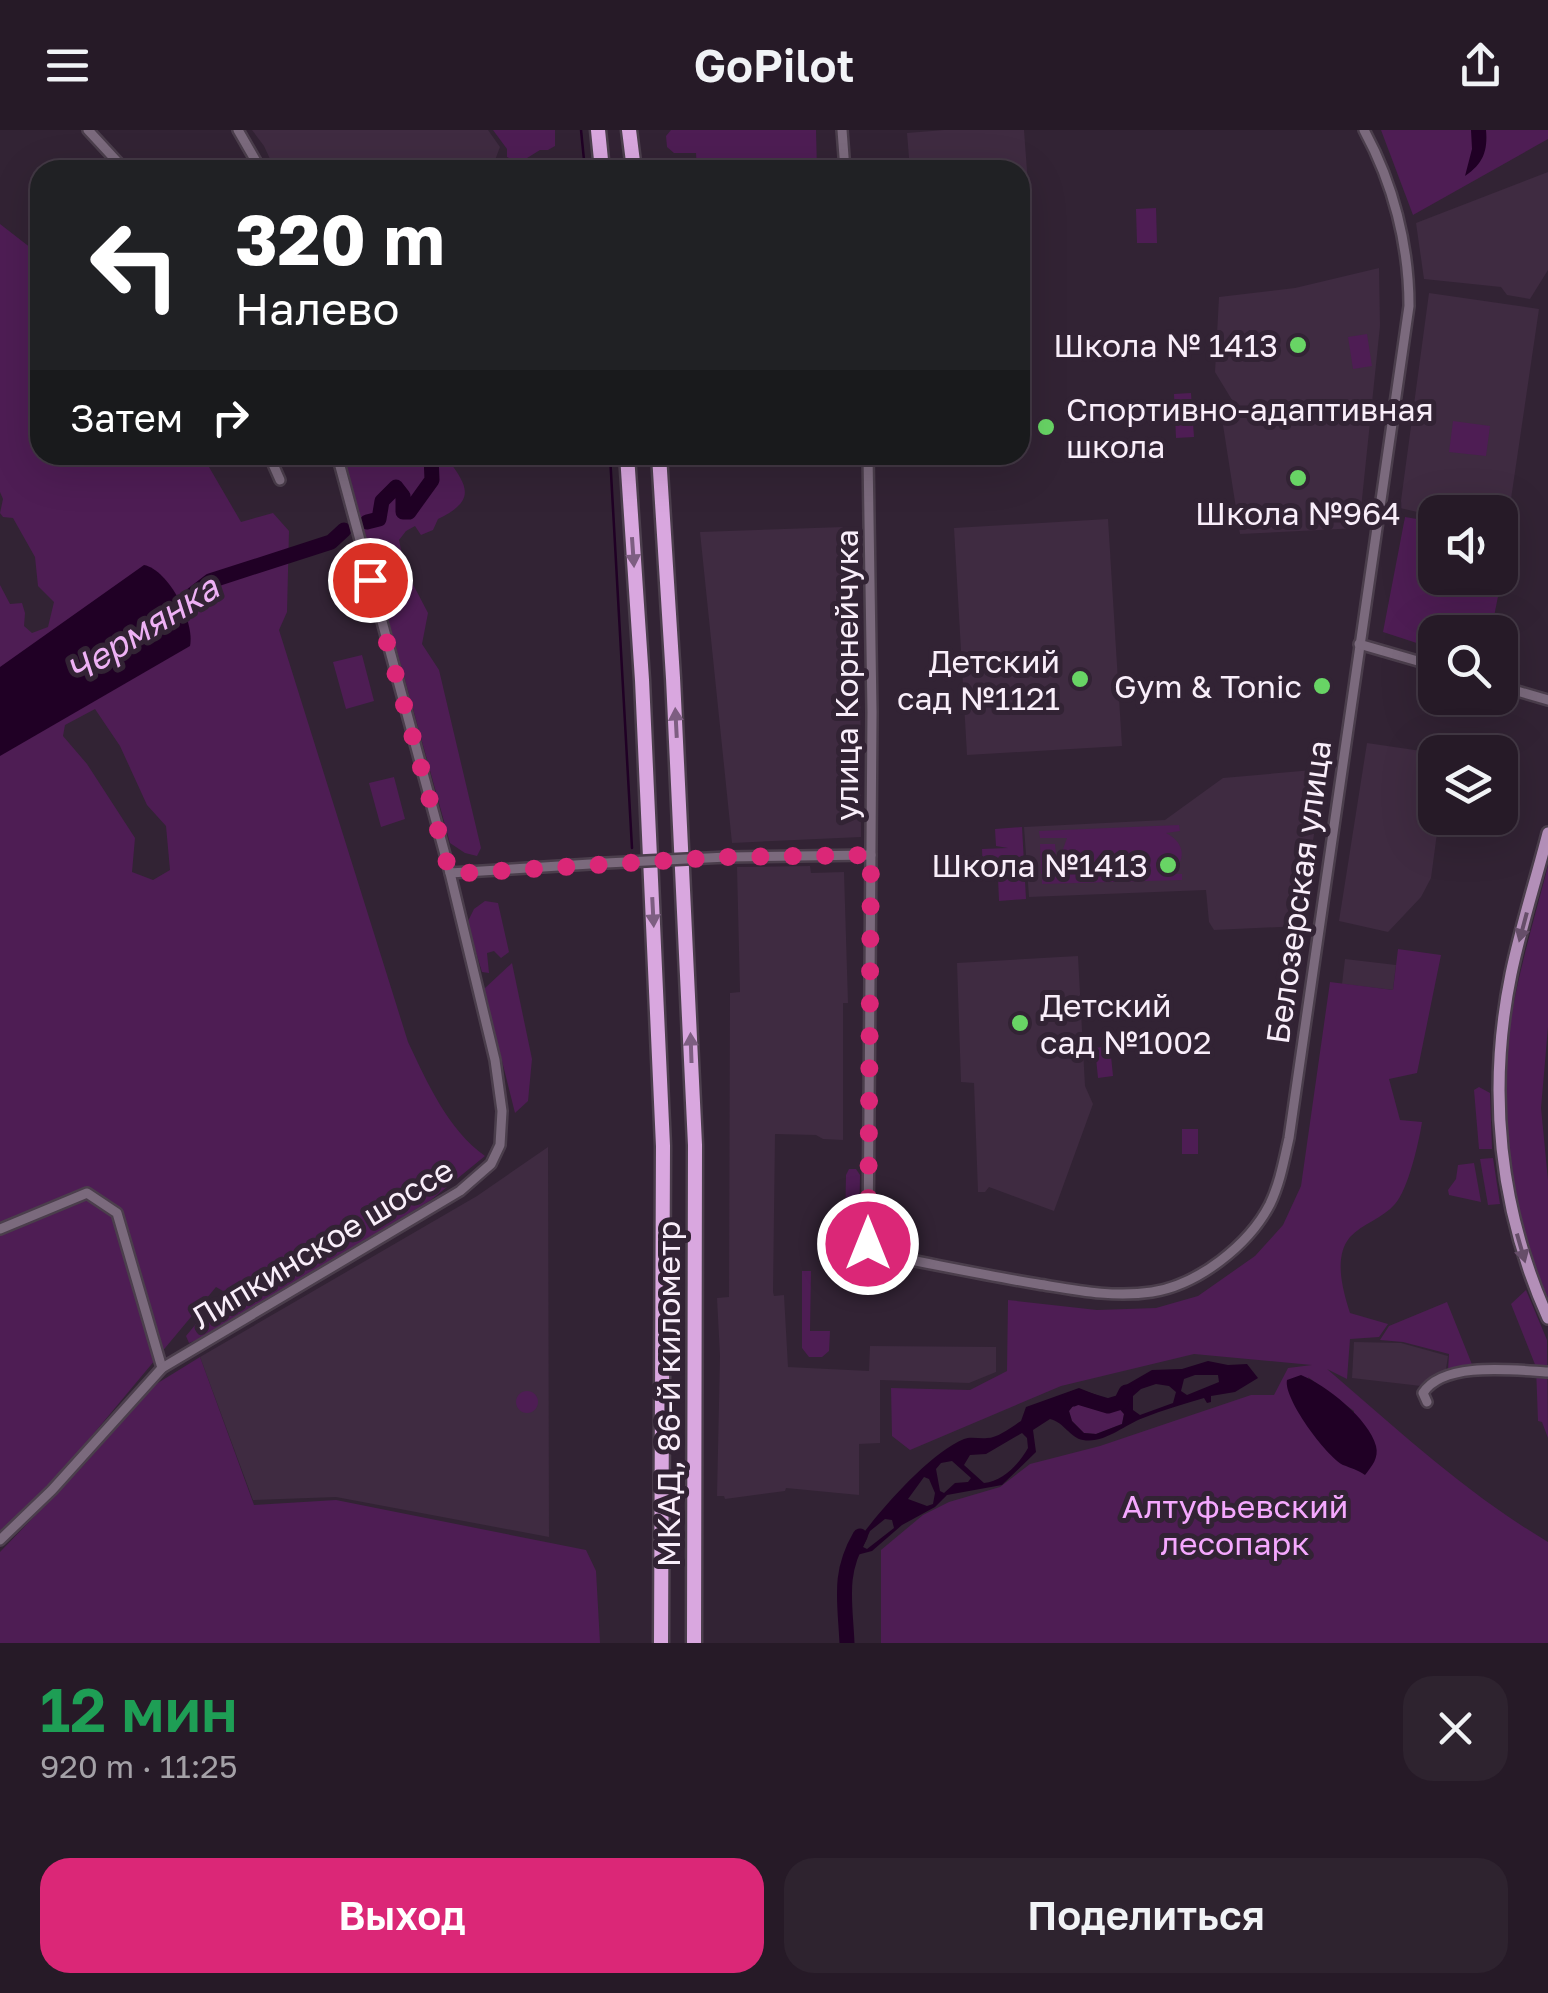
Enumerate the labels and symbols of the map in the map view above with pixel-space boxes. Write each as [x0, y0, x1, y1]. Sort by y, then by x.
place label: Школа № 1413 [1053, 326, 1278, 364]
marker: Школа № 1413 [1287, 334, 1309, 356]
place label: Спортивно-адаптивная школа [1066, 390, 1434, 465]
marker: Спортивно-адаптивная школа [1035, 416, 1057, 438]
marker: Школа №964 [1287, 467, 1309, 489]
place label: Школа №964 [1195, 494, 1401, 532]
street label: улица Корнейчука [827, 529, 865, 821]
one-way arrow [626, 537, 642, 569]
pin [328, 538, 413, 623]
water label: Чермянка [58, 565, 227, 692]
place label: Детский сад №1121 [897, 642, 1060, 717]
place label: Gym & Tonic [1114, 667, 1302, 705]
marker: Детский сад №1121 [1069, 668, 1091, 690]
marker: Gym & Tonic [1311, 675, 1333, 697]
one-way arrow [668, 707, 684, 739]
street label: Белозерская улица [1258, 738, 1338, 1046]
place label: Школа №1413 [931, 846, 1148, 884]
marker: Школа №1413 [1157, 854, 1179, 876]
one-way arrow [646, 896, 662, 928]
one-way arrow [1515, 912, 1530, 943]
place label: Детский сад №1002 [1040, 986, 1212, 1061]
marker: Детский сад №1002 [1009, 1012, 1031, 1034]
one-way arrow [682, 1031, 698, 1063]
street label: Липкинское шоссе [184, 1150, 460, 1336]
position arrow [816, 1192, 920, 1296]
street label: МКАД, 86-й километр [649, 1221, 687, 1567]
one-way arrow [1514, 1233, 1529, 1263]
park label: Алтуфьевский лесопарк [1122, 1487, 1348, 1562]

